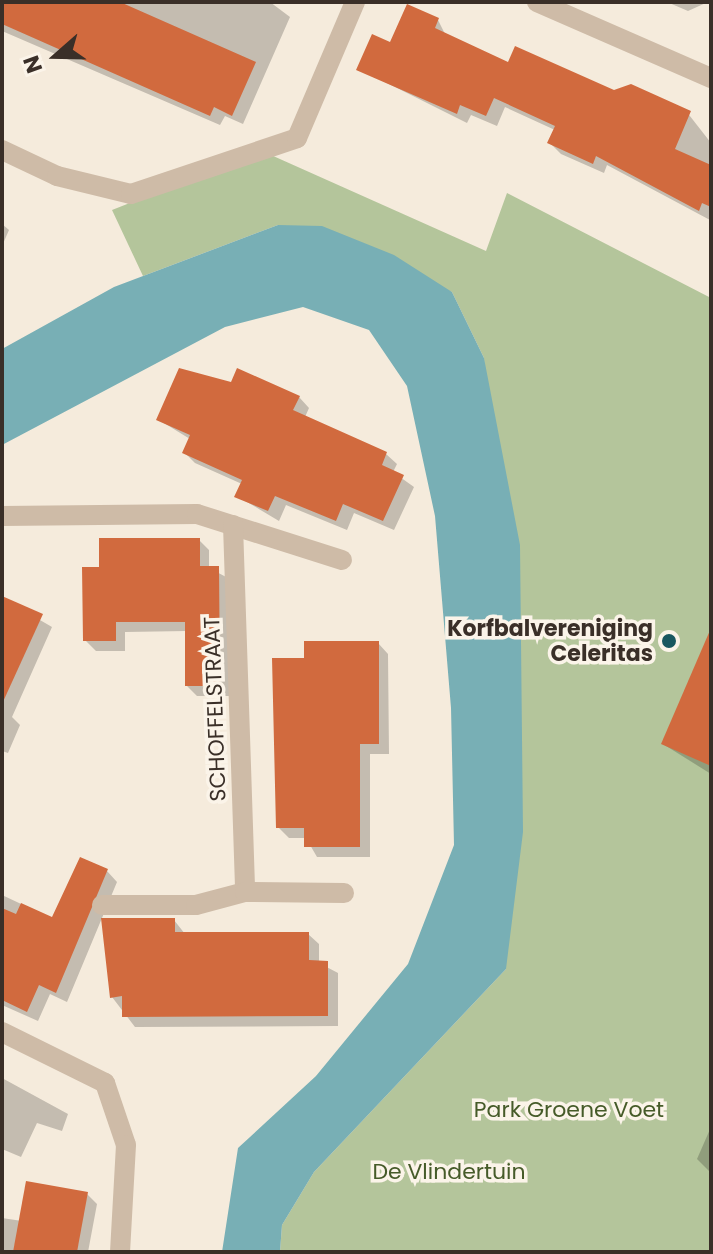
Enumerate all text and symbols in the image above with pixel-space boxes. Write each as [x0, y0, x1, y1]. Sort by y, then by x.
north arrow [16, 16, 96, 96]
text: N [16, 51, 50, 77]
place label: Korfbalvereniging Celeritas [447, 615, 653, 666]
street label: SCHOFFELSTRAAT [199, 616, 231, 802]
marker: Korfbalvereniging Celeritas [660, 632, 678, 650]
park label: Park Groene Voet [474, 1097, 664, 1123]
park label: De Vlindertuin [372, 1159, 526, 1185]

